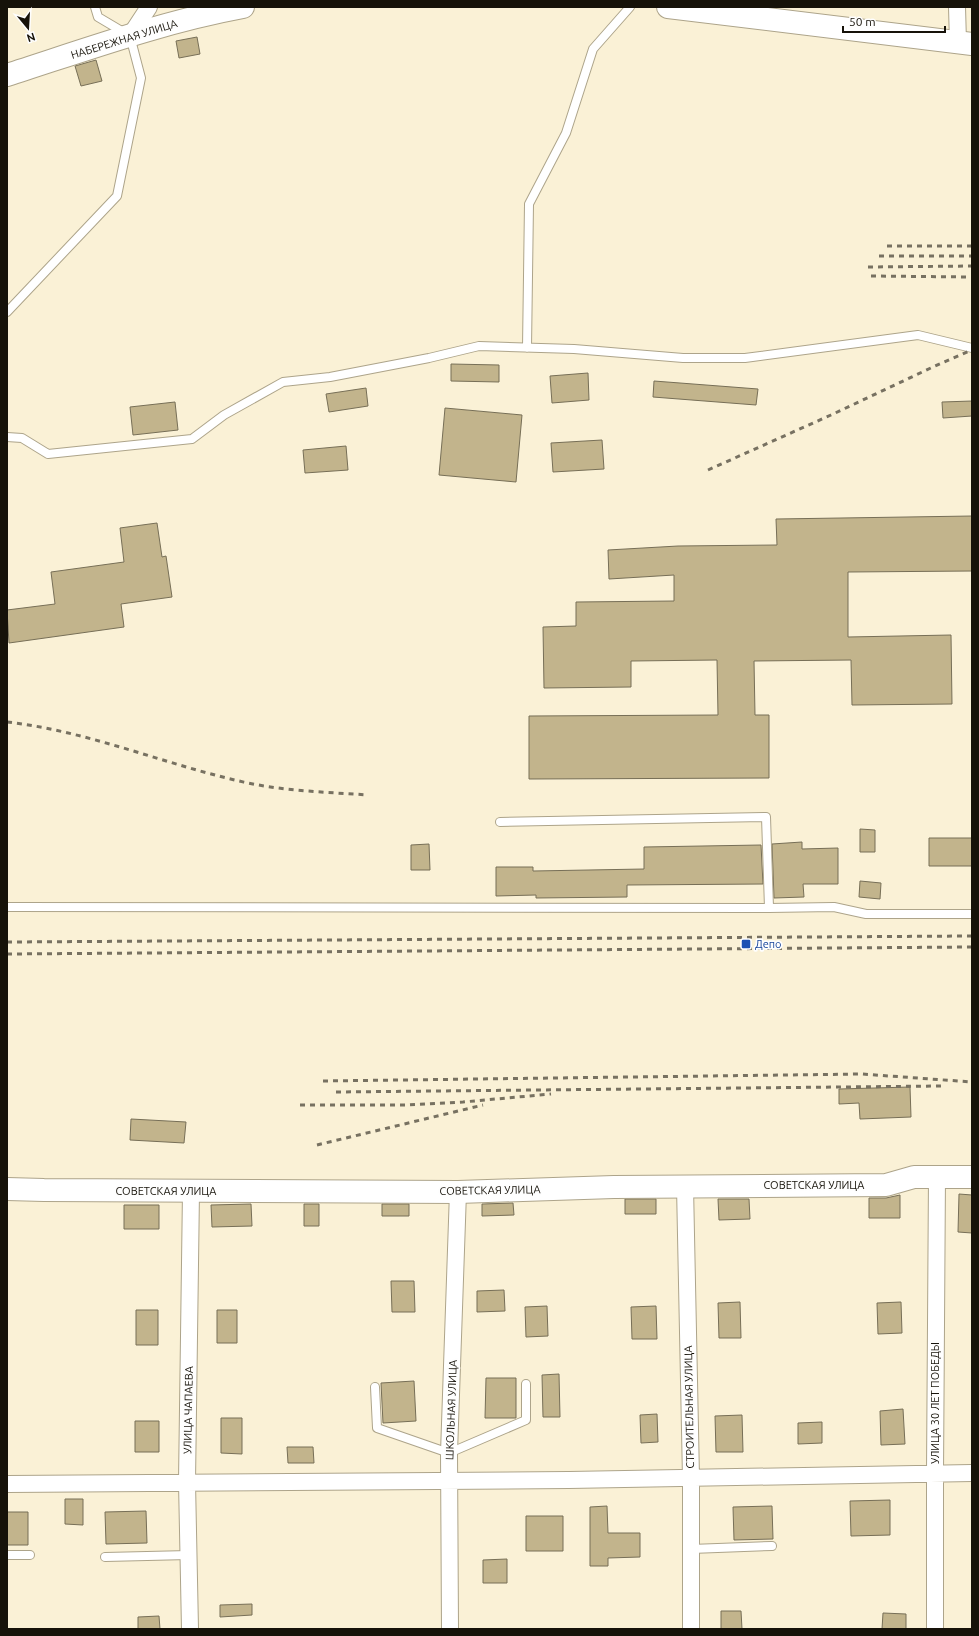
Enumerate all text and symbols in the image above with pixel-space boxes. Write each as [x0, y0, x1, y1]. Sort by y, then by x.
north arrow [8, 8, 48, 48]
scale bar [843, 8, 945, 34]
text: 50 m [849, 15, 876, 28]
street label: НАБЕРЕЖНАЯ УЛИЦА [69, 17, 179, 61]
text: N [25, 31, 37, 44]
marker: Депо [740, 938, 752, 950]
place label: Депо [755, 938, 782, 950]
street label: СОВЕТСКАЯ УЛИЦА [763, 1179, 865, 1191]
street label: СОВЕТСКАЯ УЛИЦА [439, 1183, 541, 1197]
street label: СОВЕТСКАЯ УЛИЦА [115, 1185, 217, 1197]
street label: УЛИЦА 30 ЛЕТ ПОБЕДЫ [929, 1342, 941, 1464]
street label: СТРОИТЕЛЬНАЯ УЛИЦА [682, 1344, 696, 1469]
street label: ШКОЛЬНАЯ УЛИЦА [443, 1359, 459, 1460]
street label: УЛИЦА ЧАПАЕВА [181, 1365, 195, 1454]

